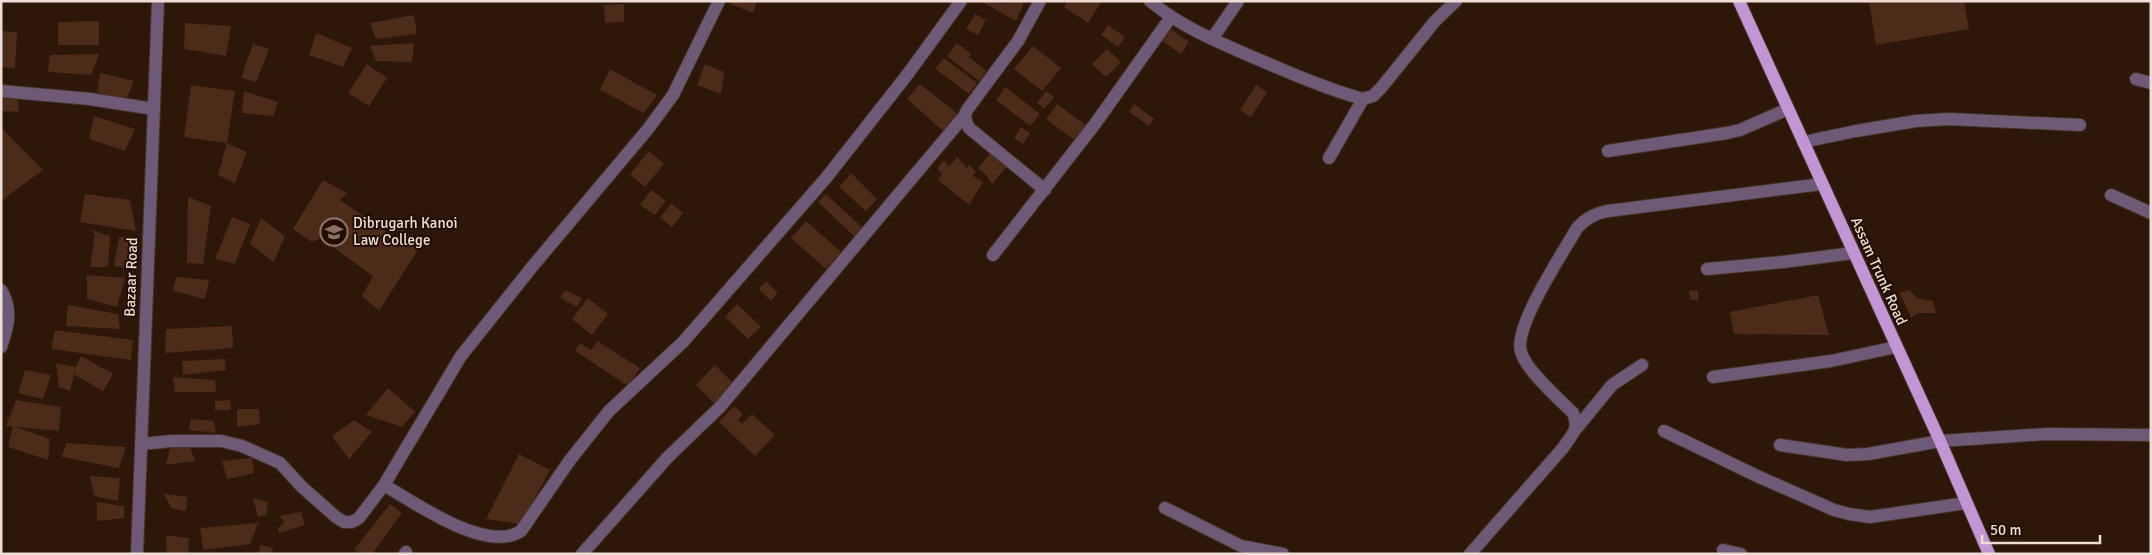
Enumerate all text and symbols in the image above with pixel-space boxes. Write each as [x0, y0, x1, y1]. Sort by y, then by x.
place label: Dibrugarh Kanoi Law College [353, 214, 458, 249]
street label: Assam Trunk Road [1847, 214, 1911, 328]
school or university icon: Dibrugarh Kanoi Law College [319, 217, 349, 247]
street label: Bazaar Road [121, 237, 141, 317]
scale bar [1982, 512, 2100, 544]
text: 50 m [1990, 521, 2021, 539]

